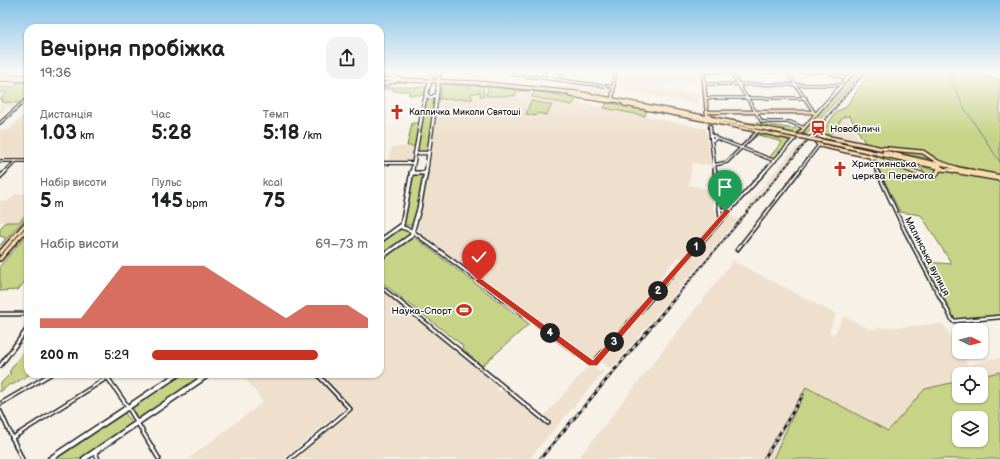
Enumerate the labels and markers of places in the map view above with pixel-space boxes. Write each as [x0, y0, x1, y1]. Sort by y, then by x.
church icon: Капличка Миколи Святоші [388, 103, 406, 121]
place label: Капличка Миколи Святоші [409, 107, 521, 118]
station icon: Новобіличі [809, 119, 827, 137]
place label: Новобіличі [830, 123, 880, 135]
place label: Християнська церква Перемога [852, 158, 934, 182]
church icon: Християнська церква Перемога [831, 160, 849, 178]
pin [708, 170, 742, 211]
pin: 1 [686, 237, 706, 257]
pin [462, 240, 496, 281]
pin: 2 [648, 281, 668, 301]
sports icon: Наука-Спорт [455, 301, 473, 319]
place label: Наука-Спорт [391, 305, 452, 317]
pin: 4 [540, 323, 560, 343]
pin: 3 [604, 332, 624, 352]

